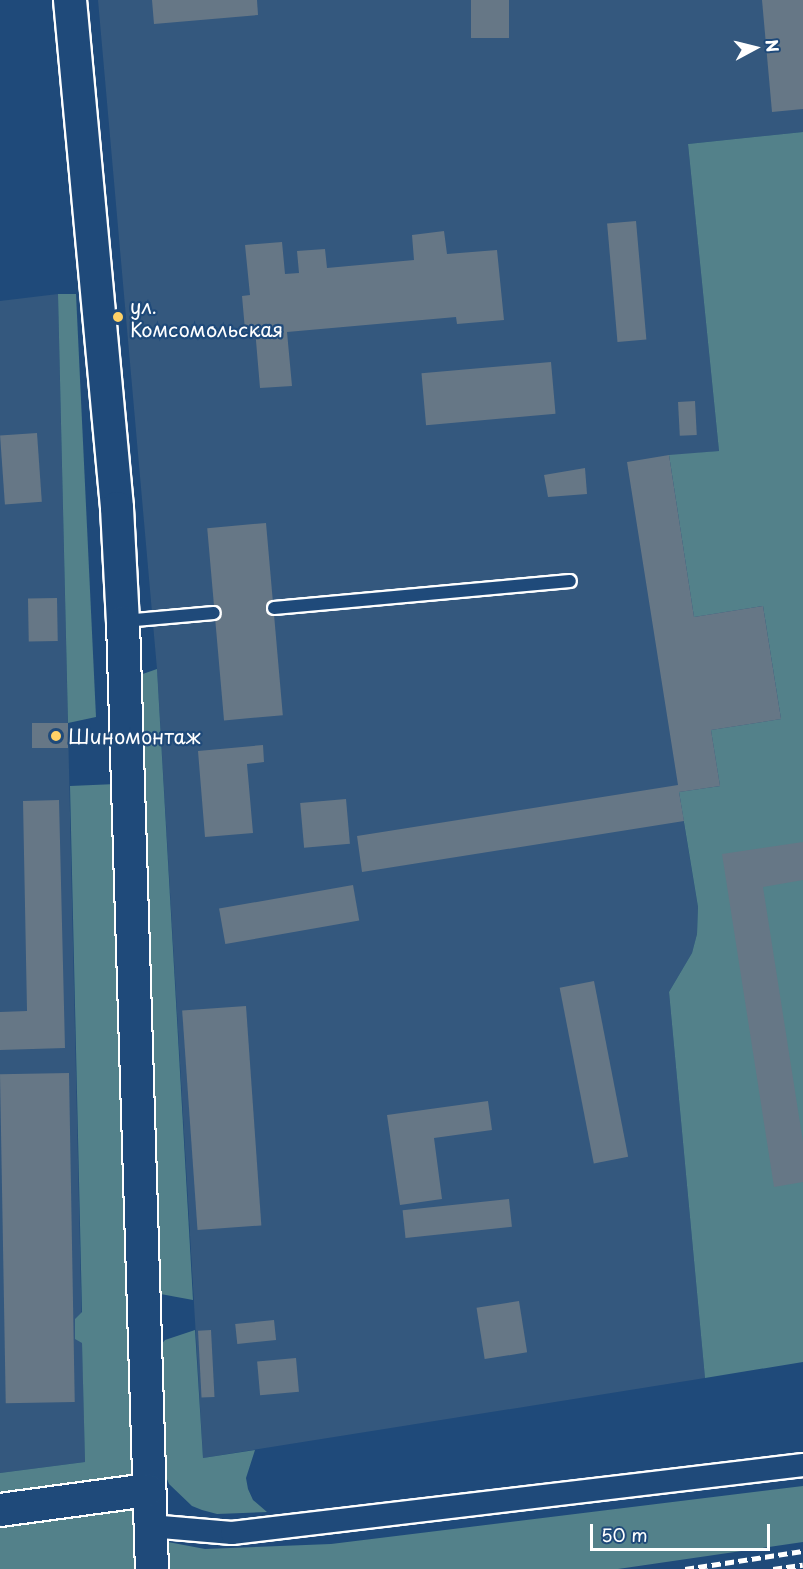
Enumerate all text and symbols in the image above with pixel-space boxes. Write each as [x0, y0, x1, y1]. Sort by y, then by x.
north arrow [725, 18, 785, 78]
text: N [760, 38, 786, 54]
place label: ул. Комсомольская [130, 294, 283, 341]
marker: ул. Комсомольская [111, 310, 125, 324]
place label: Шиномонтаж [68, 724, 200, 748]
marker: Шиномонтаж [49, 729, 63, 743]
scale bar [593, 1512, 773, 1550]
text: 50 m [601, 1521, 648, 1548]

